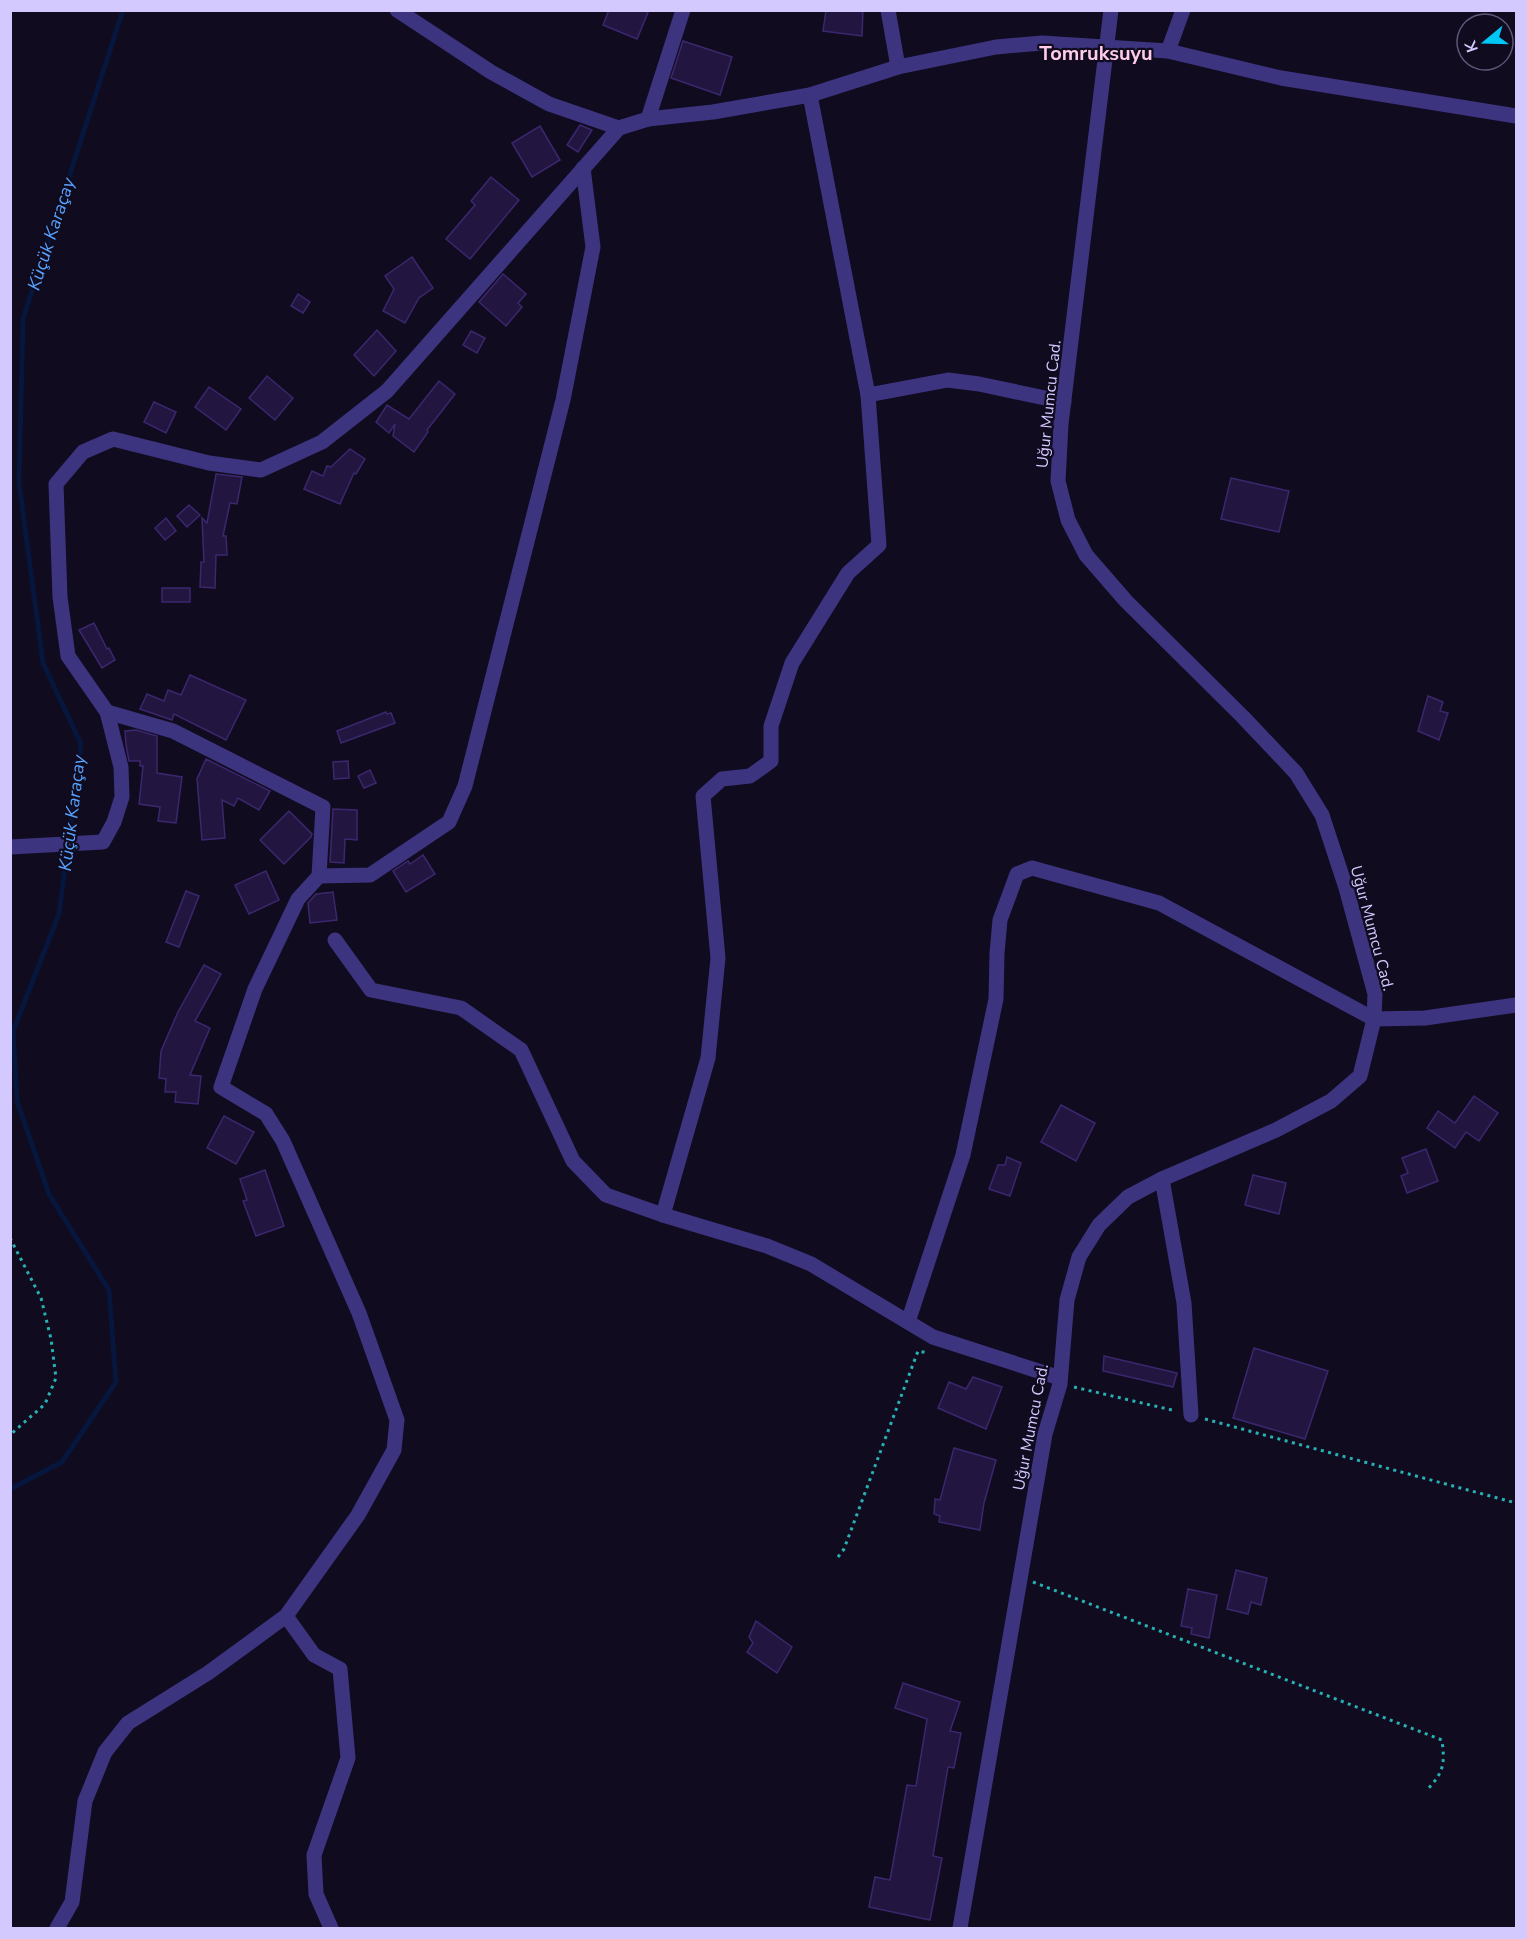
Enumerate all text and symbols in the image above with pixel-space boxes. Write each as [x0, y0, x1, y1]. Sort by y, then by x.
north arrow [1455, 12, 1515, 72]
text: K [1459, 37, 1484, 55]
district label: Tomruksuyu [1039, 40, 1153, 67]
water label: Küçük Karaçay [22, 174, 81, 293]
street label: Uğur Mumcu Cad. [1031, 339, 1067, 469]
water label: Küçük Karaçay [53, 753, 91, 872]
street label: Uğur Mumcu Cad. [1345, 863, 1399, 993]
street label: Uğur Mumcu Cad. [1008, 1362, 1054, 1492]

